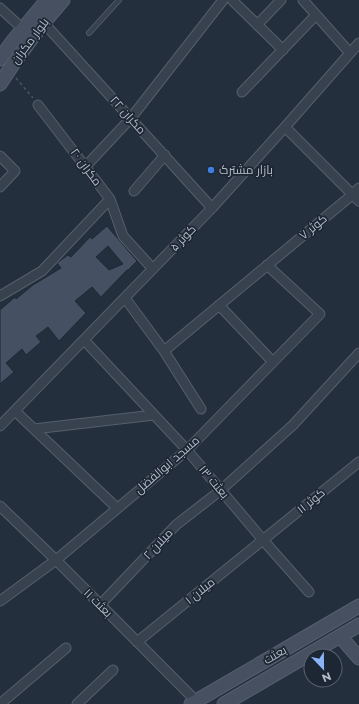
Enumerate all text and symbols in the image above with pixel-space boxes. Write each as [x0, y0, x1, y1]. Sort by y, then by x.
street label: بلوار مکران [7, 15, 52, 67]
street label: مکران ۲۲ [107, 92, 149, 137]
street label: مکران ۲۰ [67, 145, 105, 188]
place label: بازار مشترک [219, 162, 273, 177]
marker: بازار مشترک [206, 165, 216, 175]
street label: کوثر ۷ [296, 211, 330, 242]
street label: کوثر ۵ [166, 221, 199, 254]
street label: مسجد ابوالفضل [131, 432, 202, 497]
street label: بعثت ۱۳ [196, 462, 233, 501]
street label: کوثر ۱۱ [294, 485, 328, 516]
street label: میلان ۲ [140, 525, 176, 562]
street label: میلان ۱ [182, 574, 218, 607]
street label: بعثت ۱۱ [81, 585, 116, 620]
street label: بعثت [261, 642, 289, 667]
north arrow [303, 648, 343, 688]
text: N [320, 669, 333, 685]

